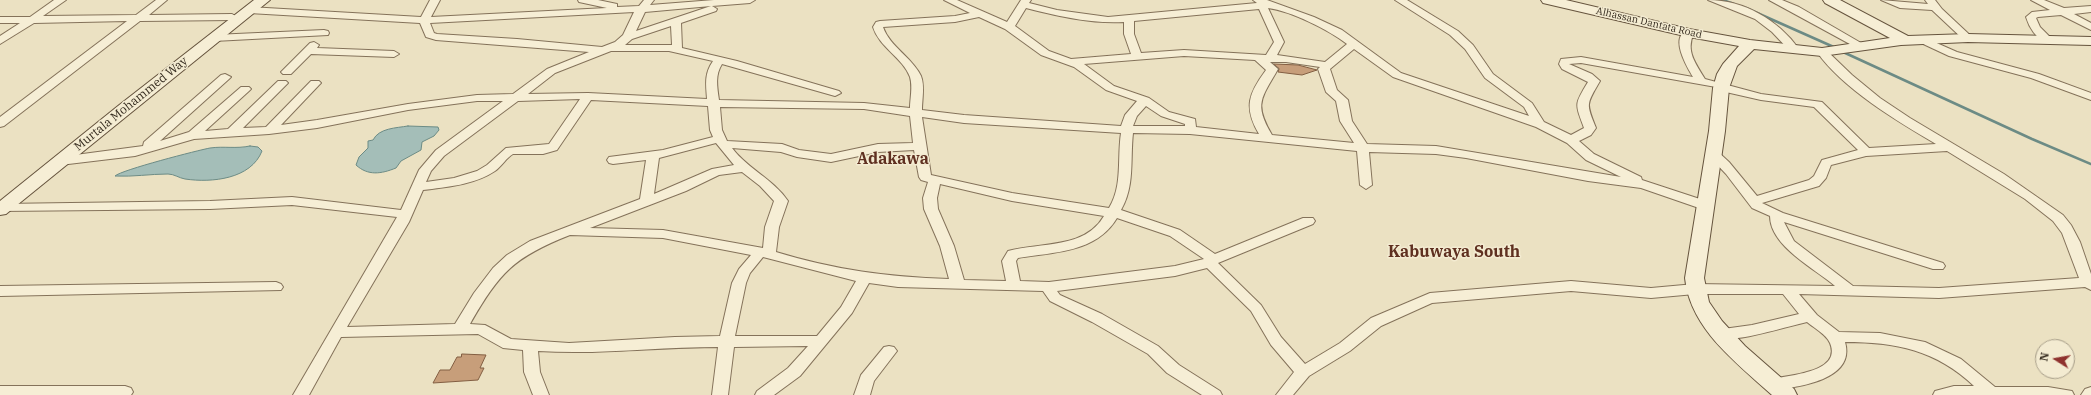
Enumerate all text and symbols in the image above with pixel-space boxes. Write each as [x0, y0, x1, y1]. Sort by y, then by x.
street label: Alhassan Dantata Road [1595, 5, 1703, 41]
street label: Murtala Mohammed Way [71, 54, 191, 154]
district label: Adakawa [857, 149, 929, 169]
district label: Kabuwaya South [1388, 242, 1520, 262]
north arrow [2035, 339, 2075, 379]
text: N [2036, 351, 2052, 363]

